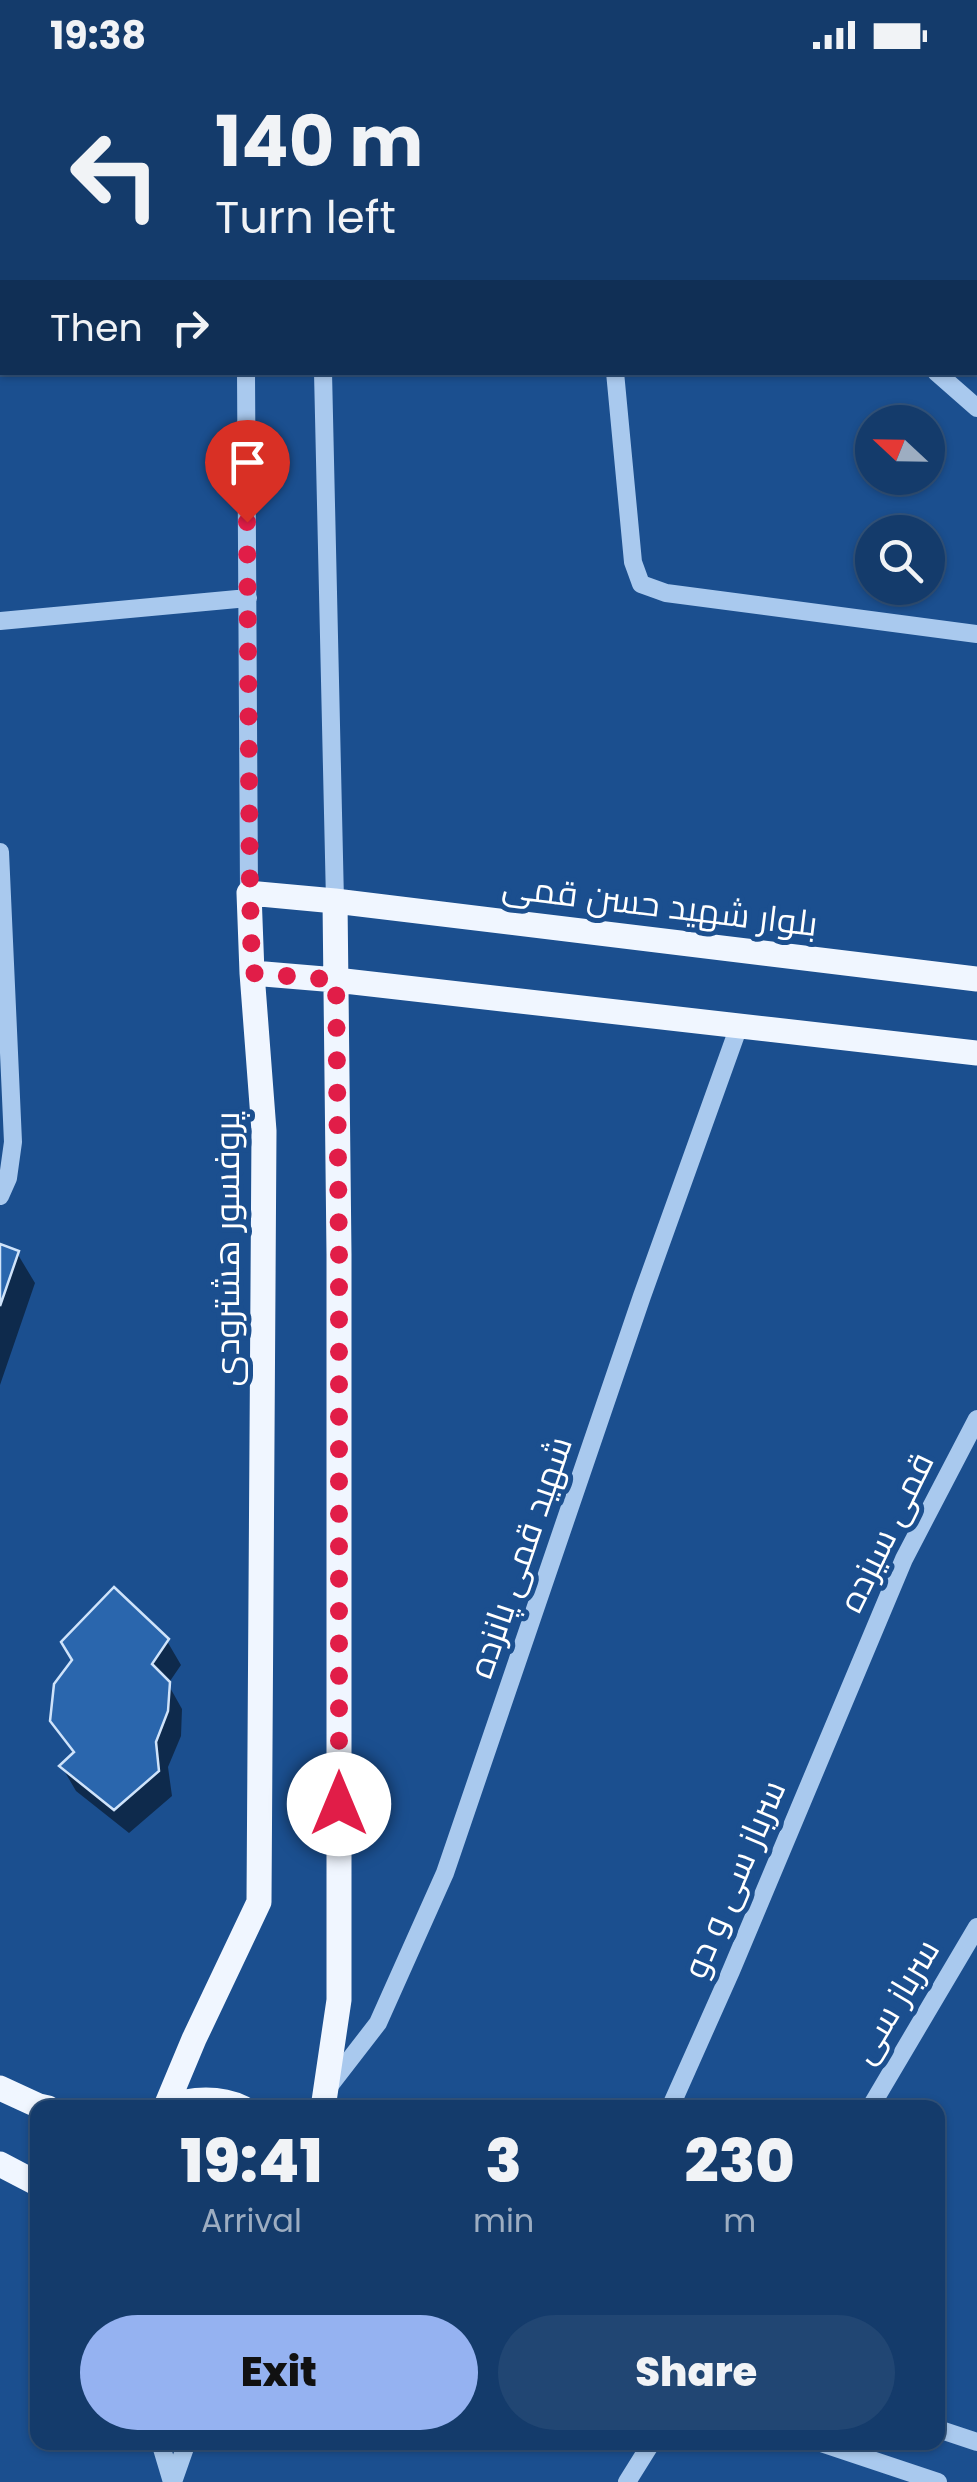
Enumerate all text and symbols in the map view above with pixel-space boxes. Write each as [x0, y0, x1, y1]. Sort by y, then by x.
text: 19:38 [50, 9, 146, 62]
text: 140 m [215, 92, 423, 191]
icon: left [50, 110, 180, 240]
text: Turn left [215, 186, 396, 249]
icon: right [163, 300, 218, 355]
text: Then [50, 301, 143, 354]
north arrow [855, 405, 945, 495]
map controls [855, 405, 945, 605]
pin [205, 420, 290, 523]
icon: arrive [220, 435, 275, 490]
button: search [855, 515, 945, 605]
street label: بلوار شهید حسن قمی [500, 861, 820, 948]
street label: پروفسور هشترودی [202, 1111, 251, 1387]
street label: شهید قمی پانزده [455, 1430, 584, 1684]
street label: قمی سیزده [826, 1444, 945, 1620]
position arrow [287, 1752, 391, 1856]
street label: سرباز سی و دو [670, 1772, 797, 1985]
street label: سرباز سی [838, 1929, 951, 2072]
text: 19:41 [180, 2119, 323, 2203]
text: 3 [485, 2119, 522, 2203]
text: 230 [685, 2119, 795, 2203]
text: Arrival [201, 2198, 302, 2243]
text: min [473, 2198, 534, 2243]
text: m [723, 2198, 756, 2243]
button: Exit [80, 2315, 478, 2430]
button: Share [498, 2315, 895, 2430]

